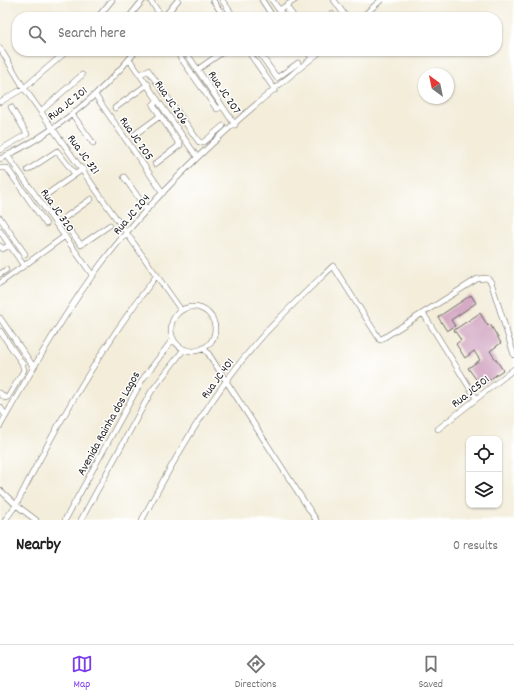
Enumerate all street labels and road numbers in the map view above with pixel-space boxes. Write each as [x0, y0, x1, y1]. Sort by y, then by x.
street label: Rua JC 207 [203, 68, 245, 118]
street label: Rua JC 206 [150, 77, 192, 128]
street label: Rua JC 201 [44, 83, 92, 125]
street label: Rua JC 205 [115, 114, 157, 164]
street label: Rua JC 321 [62, 131, 103, 178]
street label: Rua JC 320 [36, 186, 78, 236]
street label: Rua JC 204 [110, 191, 155, 239]
street label: Rua JC 401 [198, 355, 239, 403]
street label: Avenida Rainha dos Lagos [74, 369, 145, 479]
street label: Rua JC501 [448, 372, 494, 413]

